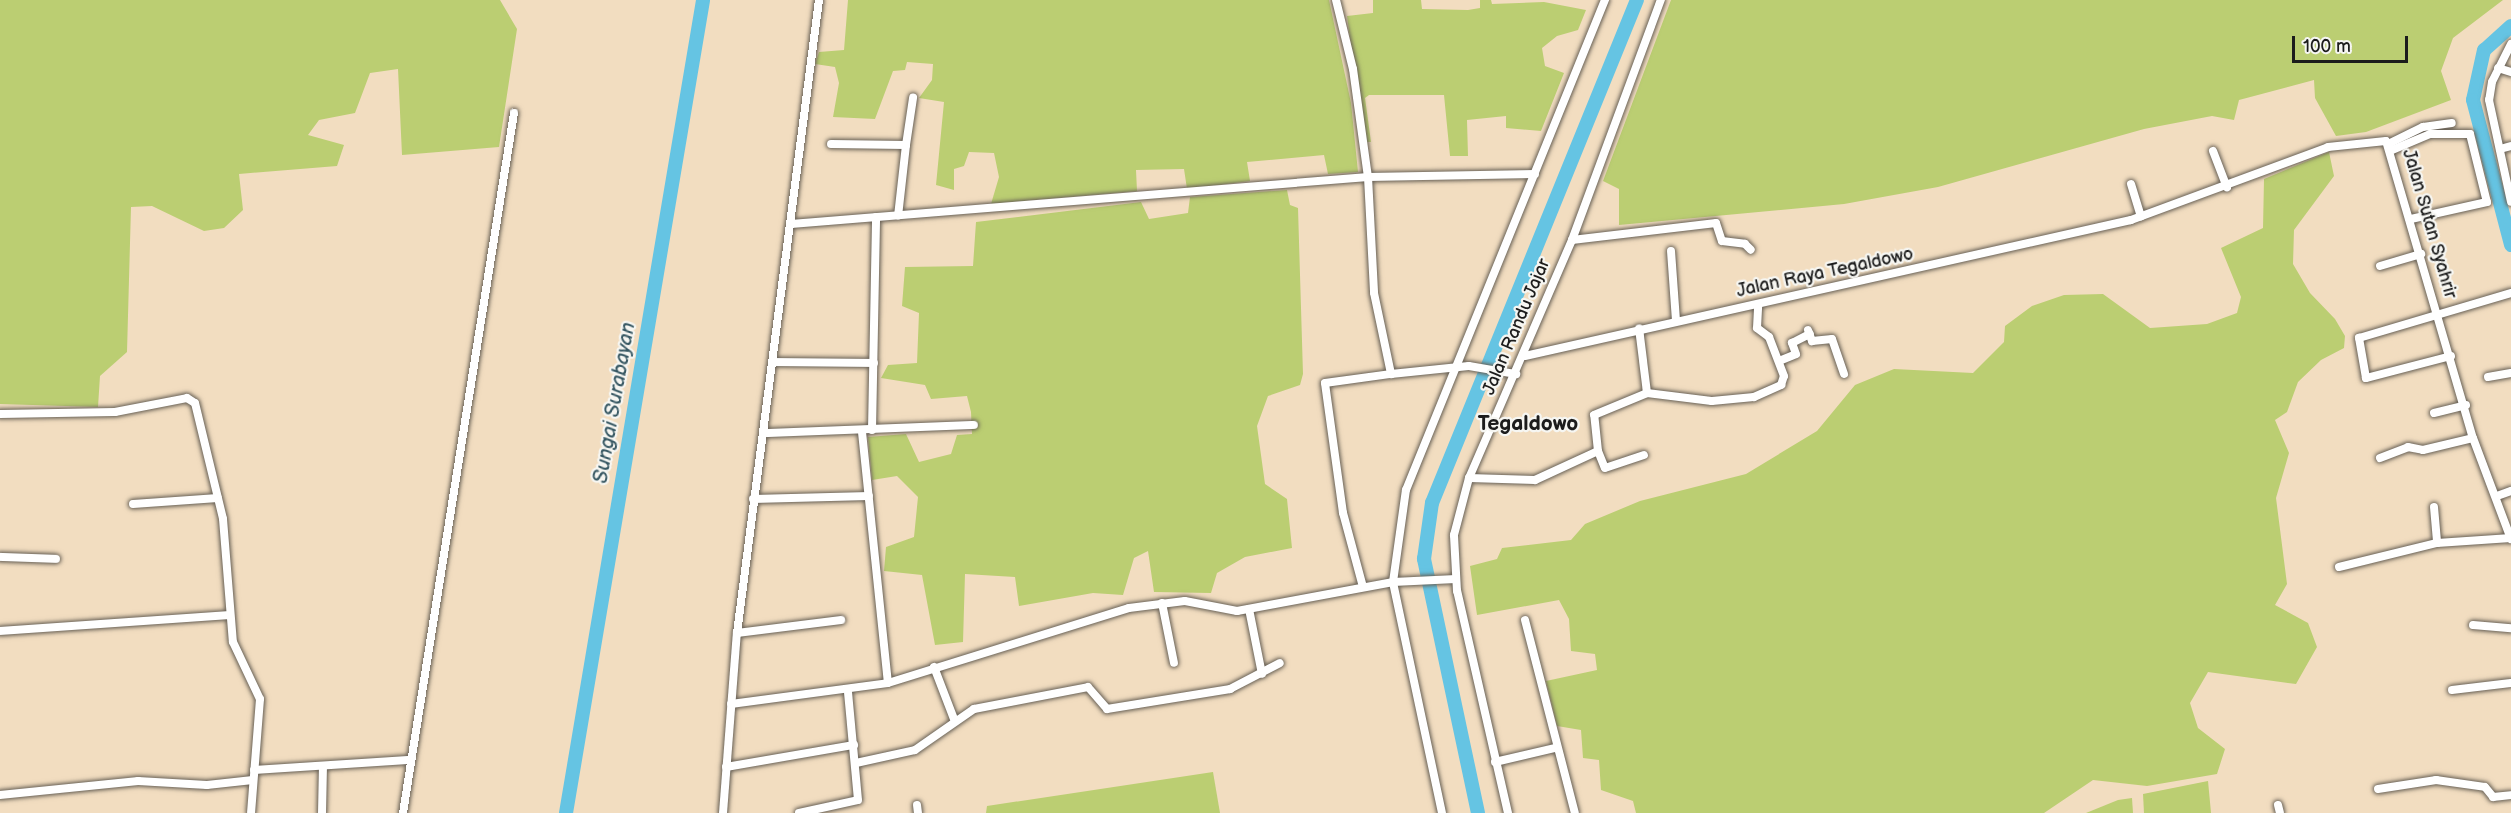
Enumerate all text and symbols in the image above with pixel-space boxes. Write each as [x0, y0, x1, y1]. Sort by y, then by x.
scale bar [2295, 24, 2410, 62]
text: 100 m [2303, 36, 2351, 57]
street label: Jalan Sutan Syahrir [2397, 146, 2461, 302]
street label: Jalan Raya Tegaldowo [1734, 244, 1916, 302]
street label: Jalan Randu Jajar [1478, 255, 1556, 399]
water label: Sungai Surabayan [589, 320, 641, 486]
district label: Tegaldowo [1478, 411, 1578, 437]

